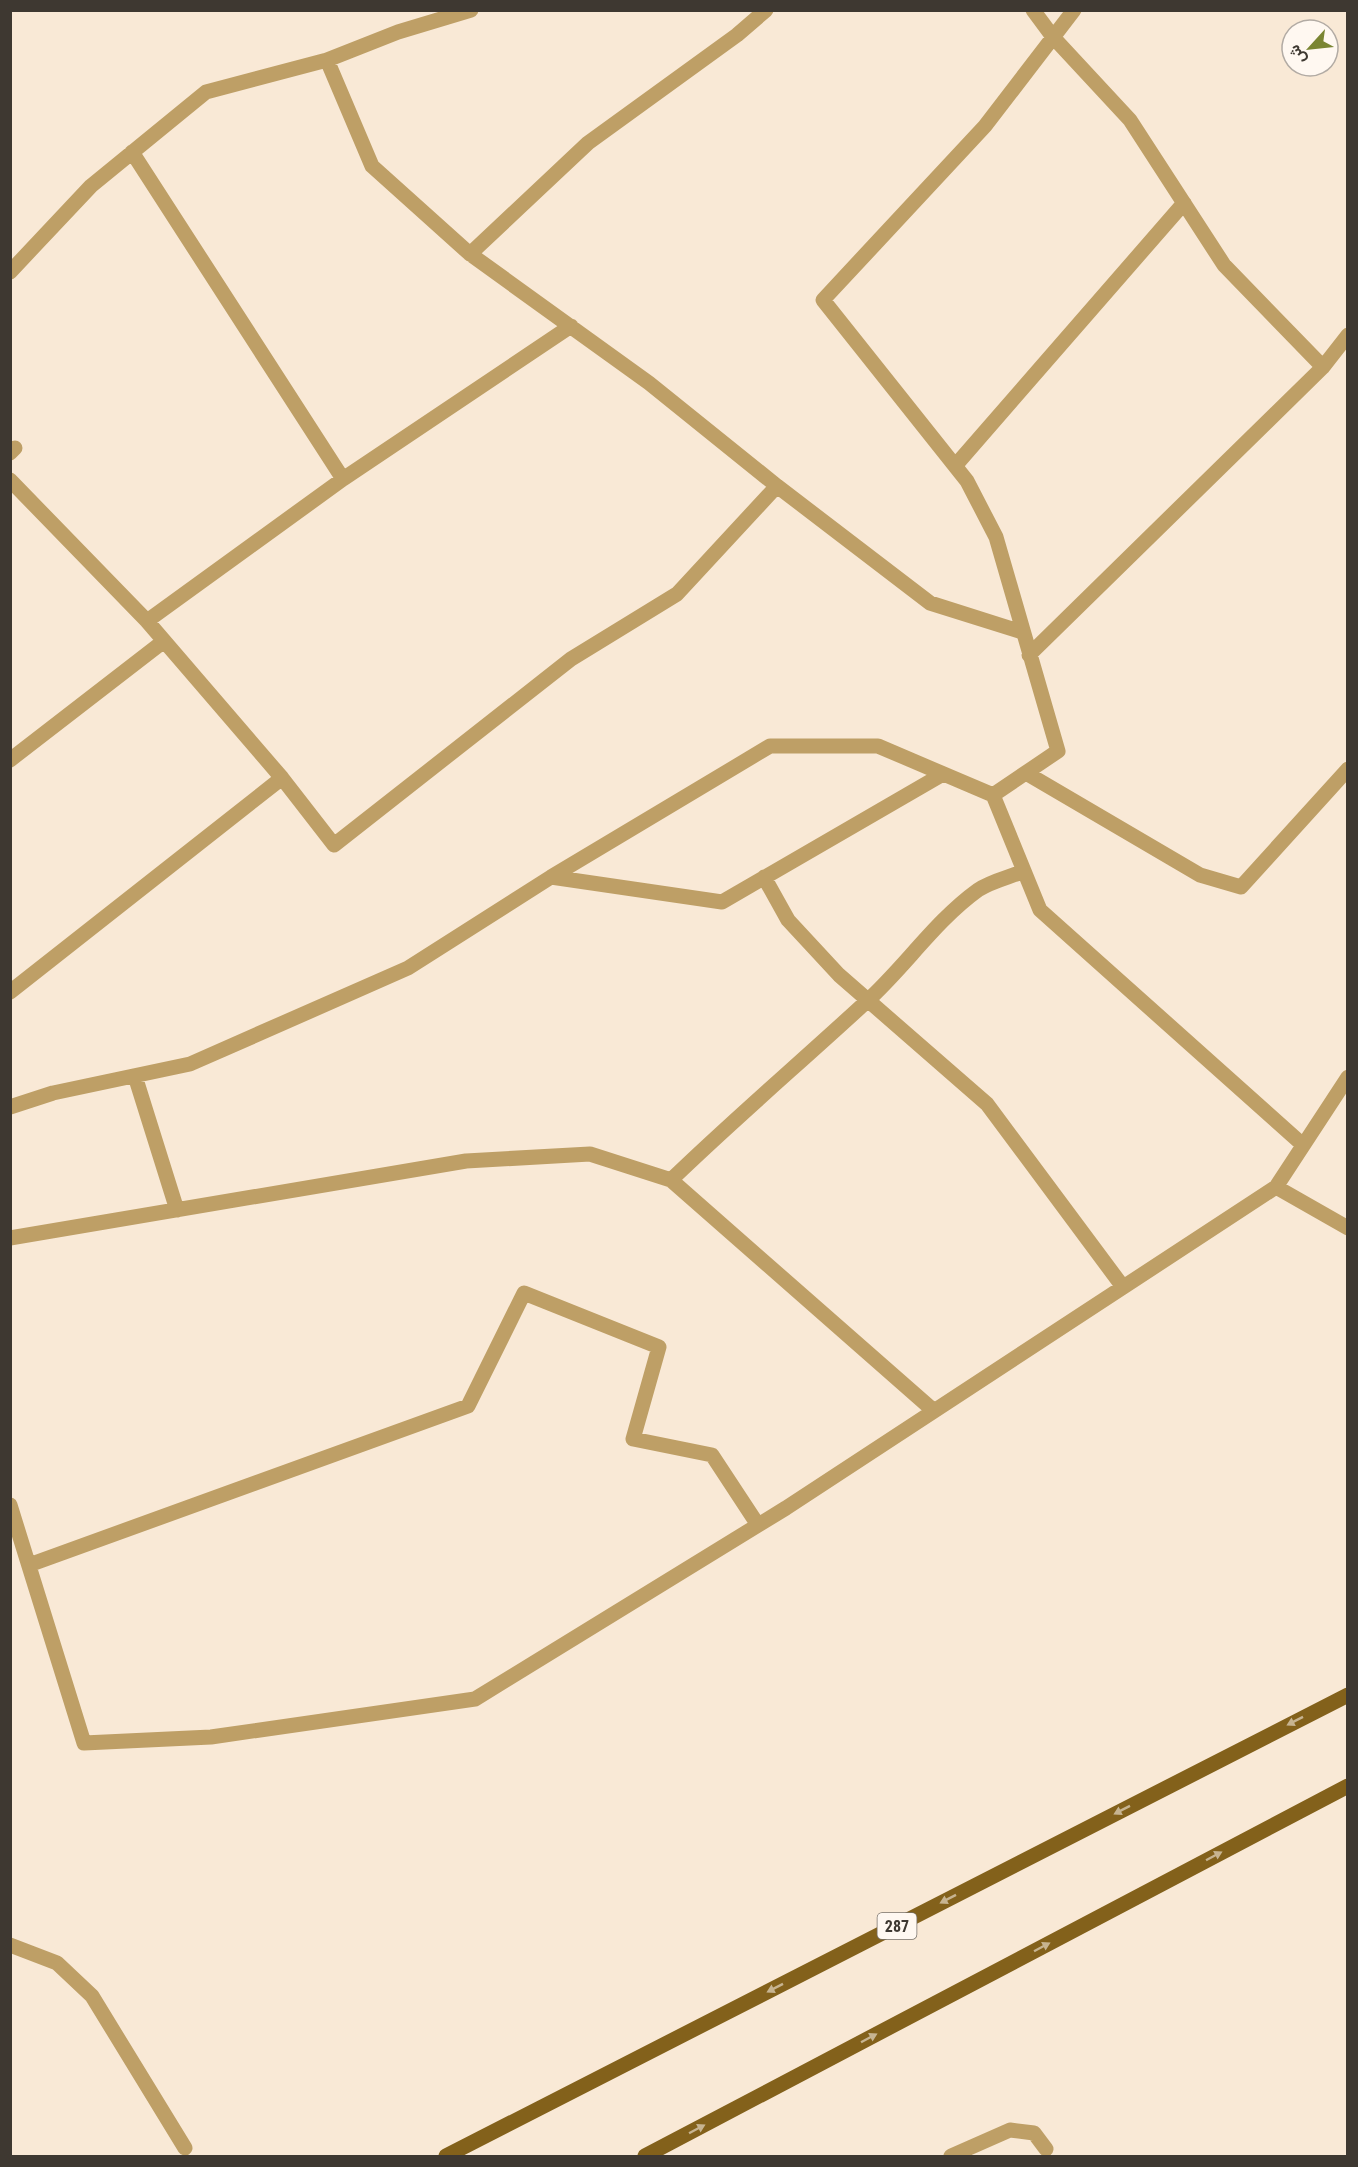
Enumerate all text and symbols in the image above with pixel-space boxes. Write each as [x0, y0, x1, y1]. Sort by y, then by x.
north arrow [1280, 18, 1340, 78]
text: ش [1284, 42, 1310, 67]
one-way arrow [1287, 1717, 1304, 1726]
one-way arrow [1113, 1805, 1130, 1815]
one-way arrow [1206, 1851, 1223, 1861]
one-way arrow [940, 1894, 957, 1904]
road number: 287 [878, 1913, 916, 1939]
one-way arrow [1033, 1942, 1050, 1952]
one-way arrow [766, 1983, 783, 1993]
one-way arrow [861, 2033, 878, 2043]
one-way arrow [689, 2124, 706, 2134]

